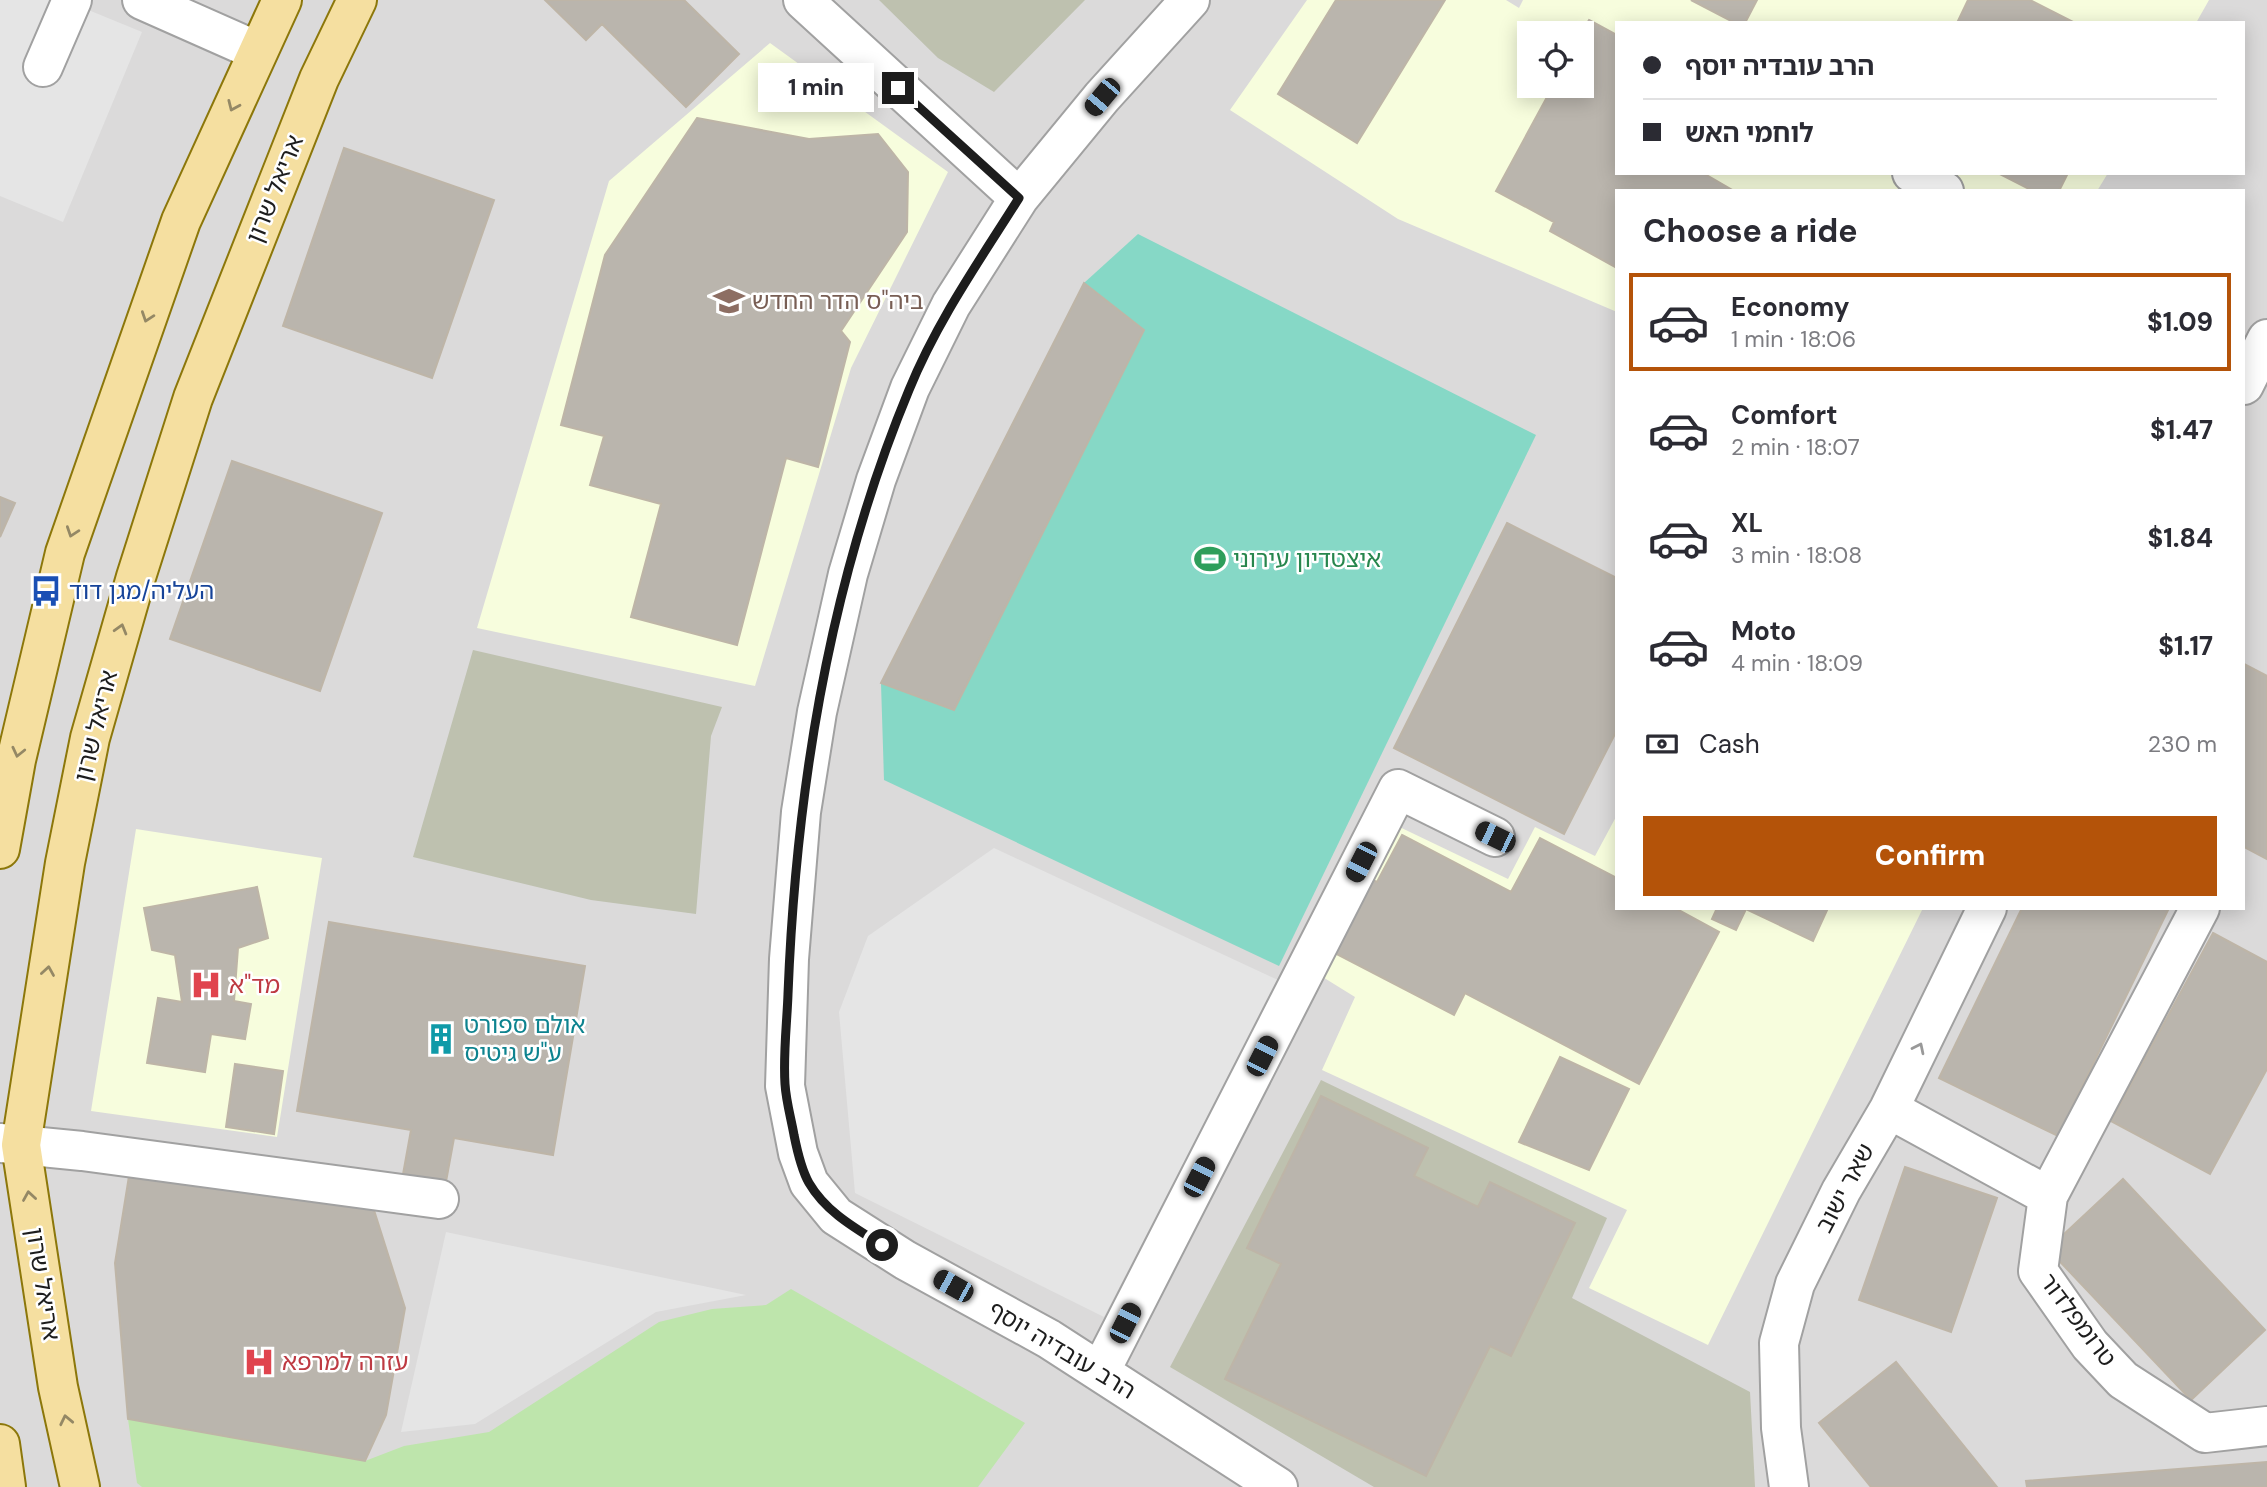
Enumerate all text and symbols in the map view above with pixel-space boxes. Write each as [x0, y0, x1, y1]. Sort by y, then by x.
map controls [1517, 21, 1594, 98]
button: locate [1517, 21, 1594, 98]
text: הרב עובדיה יוסף [1685, 49, 1874, 83]
callout: 1 min [758, 64, 874, 112]
text: 1 min [788, 72, 844, 102]
route end [882, 72, 914, 104]
car [1081, 74, 1124, 120]
one-way arrow [227, 99, 241, 111]
text: לוחמי האש [1685, 116, 1814, 150]
street label: אריאל שרון [239, 130, 310, 247]
text: Choose a ride [1643, 210, 1858, 252]
school or university icon: ביה"ס הדר החדש [712, 284, 746, 318]
place label: ביה"ס הדר החדש [752, 285, 924, 316]
text: Economy [1731, 290, 1849, 324]
icon: car [1647, 291, 1710, 354]
text: $1.09 [2147, 305, 2213, 339]
one-way arrow [141, 310, 155, 322]
text: 1 min · 18:06 [1731, 324, 1856, 354]
text: Comfort [1731, 398, 1837, 432]
icon: car [1647, 399, 1710, 462]
text: $1.47 [2150, 413, 2213, 447]
text: 2 min · 18:07 [1731, 432, 1860, 462]
text: XL [1731, 506, 1763, 540]
icon: car [1647, 507, 1710, 570]
text: $1.84 [2147, 521, 2213, 555]
one-way arrow [66, 525, 80, 537]
text: 3 min · 18:08 [1731, 540, 1862, 570]
sports icon: איצטדיון עירוני [1193, 542, 1227, 576]
place label: איצטדיון עירוני [1233, 543, 1381, 574]
bus stop icon: העליה/מגן דוד [29, 574, 63, 608]
place label: העליה/מגן דוד [69, 575, 214, 606]
text: Moto [1731, 614, 1796, 648]
icon: car [1647, 615, 1710, 678]
one-way arrow [113, 623, 128, 635]
text: $1.17 [2158, 629, 2213, 663]
text: 4 min · 18:09 [1731, 648, 1863, 678]
street label: אריאל שרון [67, 667, 124, 785]
icon: cash [1643, 725, 1681, 763]
text: Cash [1699, 727, 1760, 761]
text: 230 m [2148, 729, 2217, 759]
one-way arrow [12, 746, 26, 758]
button: Confirm [1643, 816, 2217, 896]
car [1472, 818, 1519, 856]
car [1343, 839, 1380, 885]
one-way arrow [40, 965, 55, 977]
hospital icon: מד"א [189, 968, 223, 1002]
place label: מד"א [229, 969, 280, 1000]
place label: אולם ספורט ע"ש גיטיס [464, 1009, 586, 1068]
building icon: אולם ספורט ע"ש גיטיס [424, 1022, 458, 1056]
car [1244, 1033, 1281, 1079]
one-way arrow [1910, 1043, 1924, 1055]
street label: שאר ישוב [1808, 1138, 1881, 1238]
car [1181, 1154, 1218, 1200]
one-way arrow [22, 1190, 37, 1202]
street label: אריאל שרון [19, 1225, 68, 1343]
route start [866, 1229, 898, 1261]
car [930, 1267, 977, 1305]
street label: טרומפלדור [2033, 1267, 2124, 1373]
street label: הרב עובדיה יוסף [983, 1293, 1141, 1406]
car [1107, 1300, 1144, 1346]
hospital icon: עזרה למרפא [242, 1345, 276, 1379]
place label: עזרה למרפא [282, 1346, 408, 1377]
one-way arrow [59, 1414, 74, 1426]

